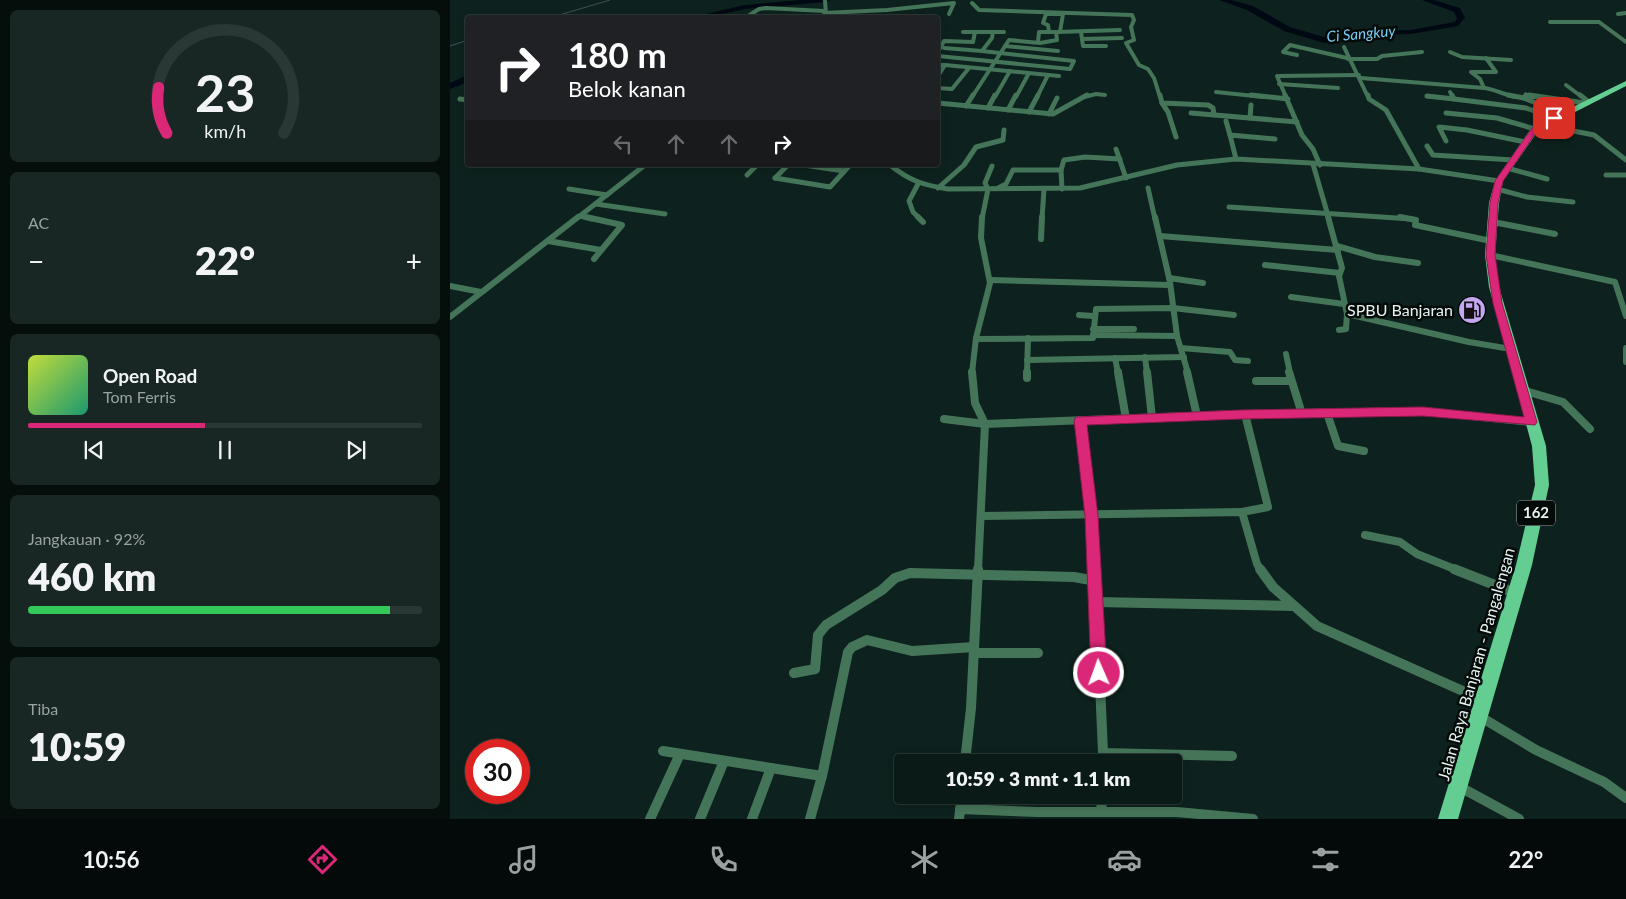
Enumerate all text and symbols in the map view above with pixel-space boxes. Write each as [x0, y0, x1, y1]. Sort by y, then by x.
water label: Ci Sangkuy [1326, 21, 1397, 45]
text: 180 m [568, 33, 667, 75]
icon: right [485, 35, 550, 100]
text: 23 [195, 61, 255, 123]
text: Belok kanan [568, 75, 686, 102]
pin [1533, 97, 1575, 139]
icon: arrive [1540, 104, 1568, 132]
text: km/h [204, 120, 246, 142]
icon: left [609, 130, 637, 158]
icon: ahead [662, 130, 690, 158]
icon: ahead [715, 130, 743, 158]
icon: right [768, 130, 796, 158]
text: AC [28, 213, 49, 232]
text: 22° [195, 237, 255, 283]
text: − [28, 244, 44, 278]
text: + [406, 244, 422, 278]
fuel station icon: SPBU Banjaran [1457, 295, 1487, 325]
place label: SPBU Banjaran [1347, 300, 1453, 319]
text: Open Road [103, 364, 197, 387]
text: Tom Ferris [103, 387, 176, 406]
icon: previous [80, 436, 108, 464]
icon: pause [211, 436, 239, 464]
icon: next [342, 436, 370, 464]
road number: 162 [1517, 500, 1555, 526]
text: Jangkauan · 92% [28, 529, 145, 548]
street label: Jalan Raya Banjaran - Pangalengan [1433, 545, 1518, 783]
text: 460 km [28, 553, 156, 599]
position arrow [1072, 646, 1124, 698]
text: Tiba [28, 699, 58, 718]
text: 10:59 [28, 723, 126, 769]
speed limit sign: 30 [465, 739, 530, 804]
text: 10:59 · 3 mnt · 1.1 km [946, 767, 1130, 790]
icon: directions [305, 842, 340, 877]
icon: music [506, 842, 541, 877]
icon: phone [706, 842, 741, 877]
icon: climate [907, 842, 942, 877]
icon: car [1107, 842, 1142, 877]
icon: filters [1308, 842, 1343, 877]
text: 10:56 [83, 846, 140, 873]
text: 22° [1508, 846, 1543, 873]

